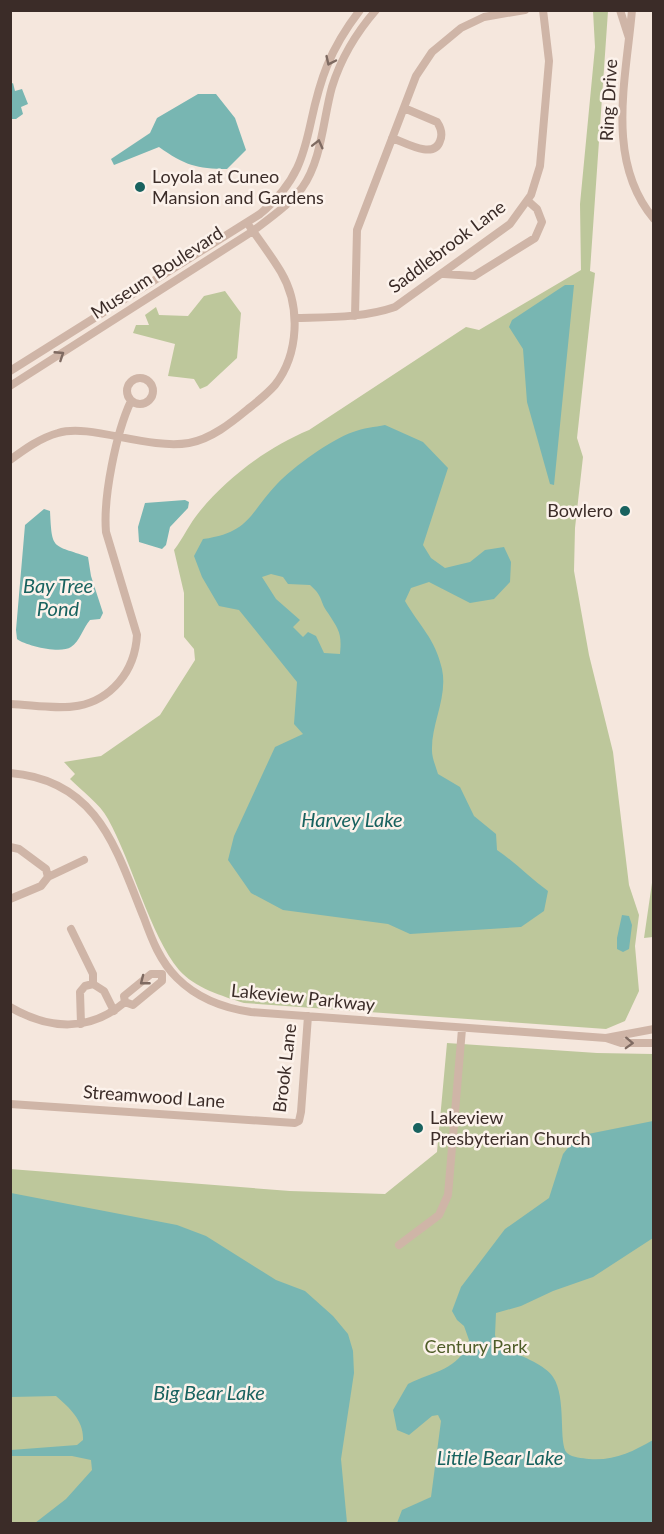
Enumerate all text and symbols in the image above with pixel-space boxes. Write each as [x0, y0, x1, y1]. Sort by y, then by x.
one-way arrow [326, 54, 338, 65]
street label: Ring Drive [595, 58, 621, 142]
one-way arrow [311, 139, 324, 149]
place label: Loyola at Cuneo Mansion and Gardens [152, 165, 324, 208]
marker: Loyola at Cuneo Mansion and Gardens [133, 180, 147, 194]
street label: Saddlebrook Lane [384, 195, 509, 297]
street label: Museum Boulevard [86, 221, 227, 323]
one-way arrow [54, 350, 64, 362]
place label: Bowlero [547, 499, 613, 521]
marker: Bowlero [618, 504, 632, 518]
water label: Bay Tree Pond [23, 573, 93, 620]
water label: Harvey Lake [301, 807, 403, 831]
one-way arrow [140, 973, 151, 984]
street label: Lakeview Parkway [230, 979, 377, 1016]
street label: Brook Lane [268, 1022, 300, 1114]
one-way arrow [625, 1037, 634, 1049]
street label: Streamwood Lane [82, 1080, 226, 1112]
place label: Lakeview Presbyterian Church [430, 1106, 591, 1149]
marker: Lakeview Presbyterian Church [411, 1121, 425, 1135]
park label: Century Park [425, 1335, 528, 1357]
water label: Big Bear Lake [153, 1380, 265, 1404]
water label: Little Bear Lake [437, 1445, 563, 1469]

